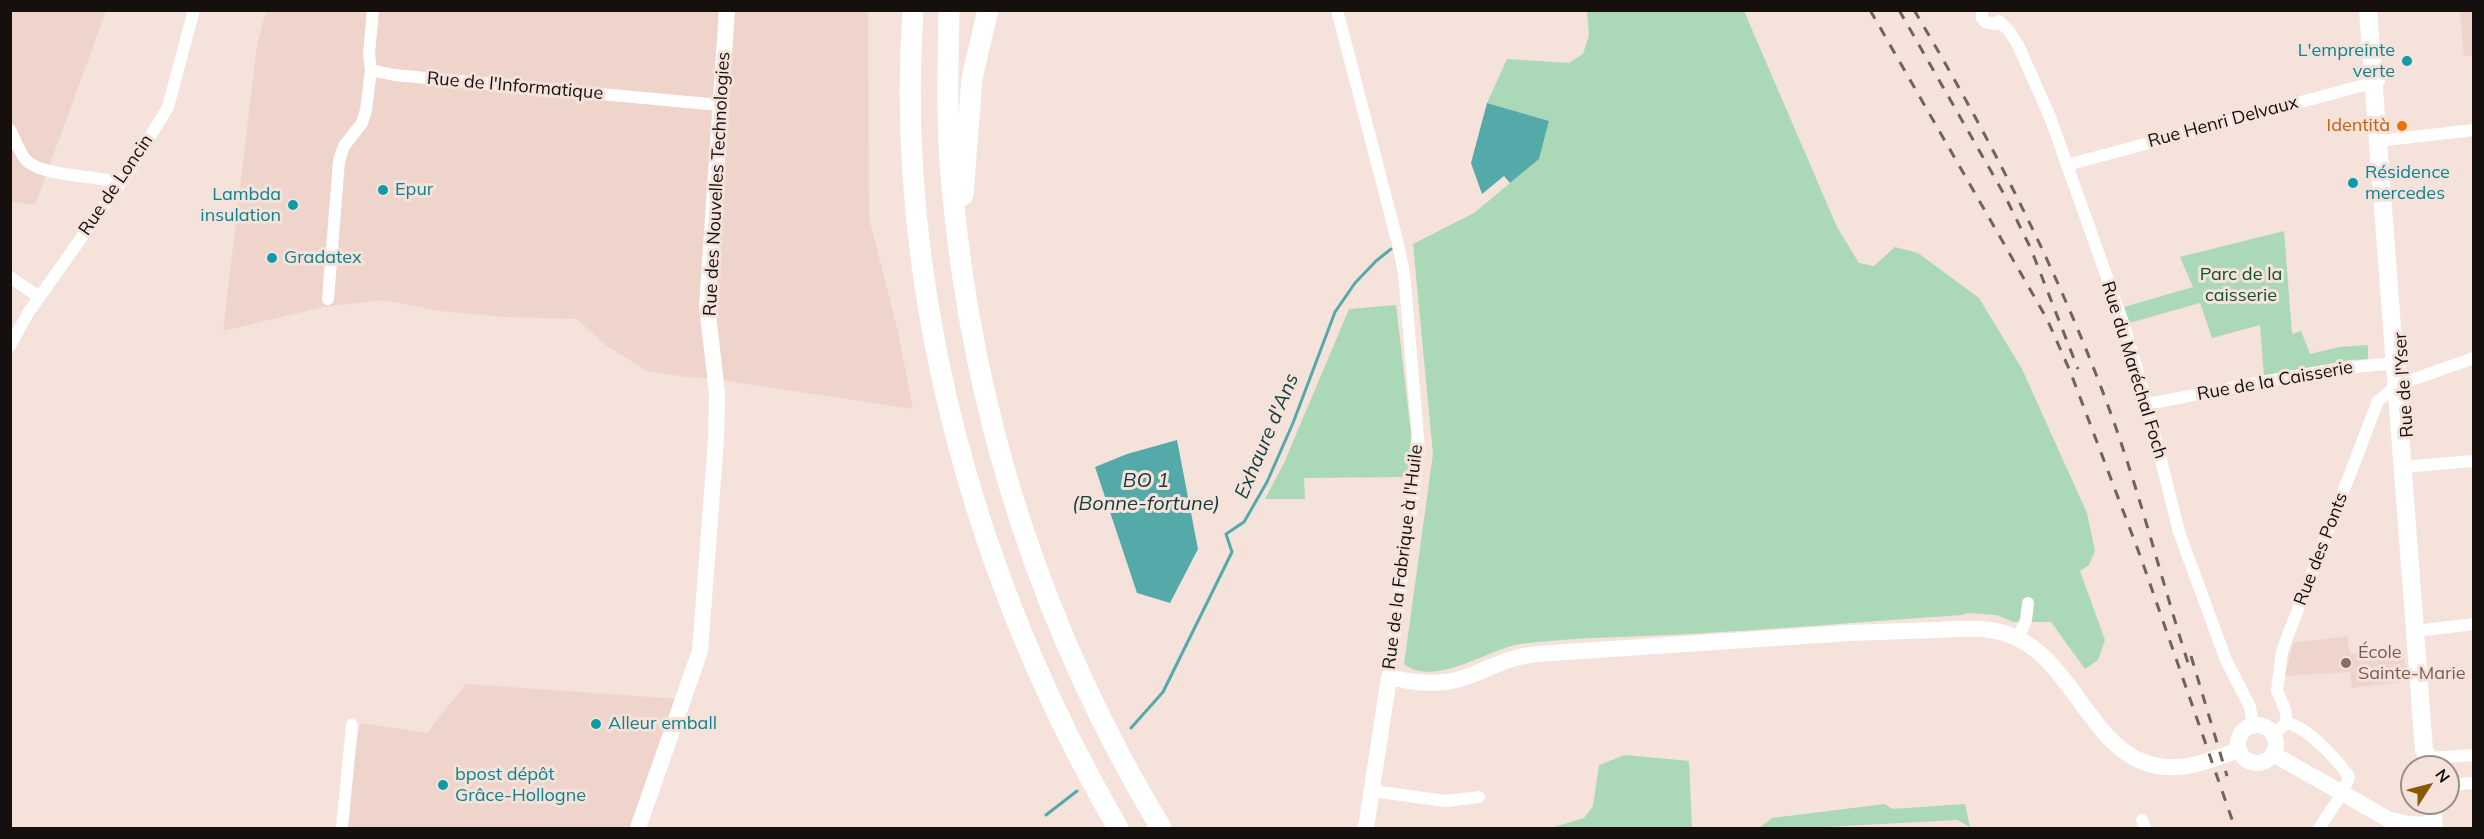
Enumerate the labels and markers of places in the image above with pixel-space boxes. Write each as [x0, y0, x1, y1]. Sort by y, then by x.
place label: L'empreinte verte [2298, 40, 2395, 82]
marker: L'empreinte verte [2400, 54, 2414, 68]
place label: Identità [2327, 115, 2390, 137]
marker: Identità [2395, 119, 2409, 133]
place label: Résidence mercedes [2365, 162, 2450, 204]
marker: Résidence mercedes [2346, 176, 2360, 190]
place label: Epur [395, 179, 433, 201]
marker: Epur [376, 183, 390, 197]
place label: Lambda insulation [200, 184, 281, 226]
marker: Lambda insulation [286, 198, 300, 212]
place label: Gradatex [284, 247, 362, 269]
marker: Gradatex [265, 251, 279, 265]
place label: École Sainte-Marie [2358, 642, 2466, 684]
marker: École Sainte-Marie [2339, 656, 2353, 670]
place label: Alleur emball [608, 713, 717, 735]
marker: Alleur emball [589, 717, 603, 731]
place label: bpost dépôt Grâce-Hollogne [455, 764, 586, 806]
marker: bpost dépôt Grâce-Hollogne [436, 778, 450, 792]

